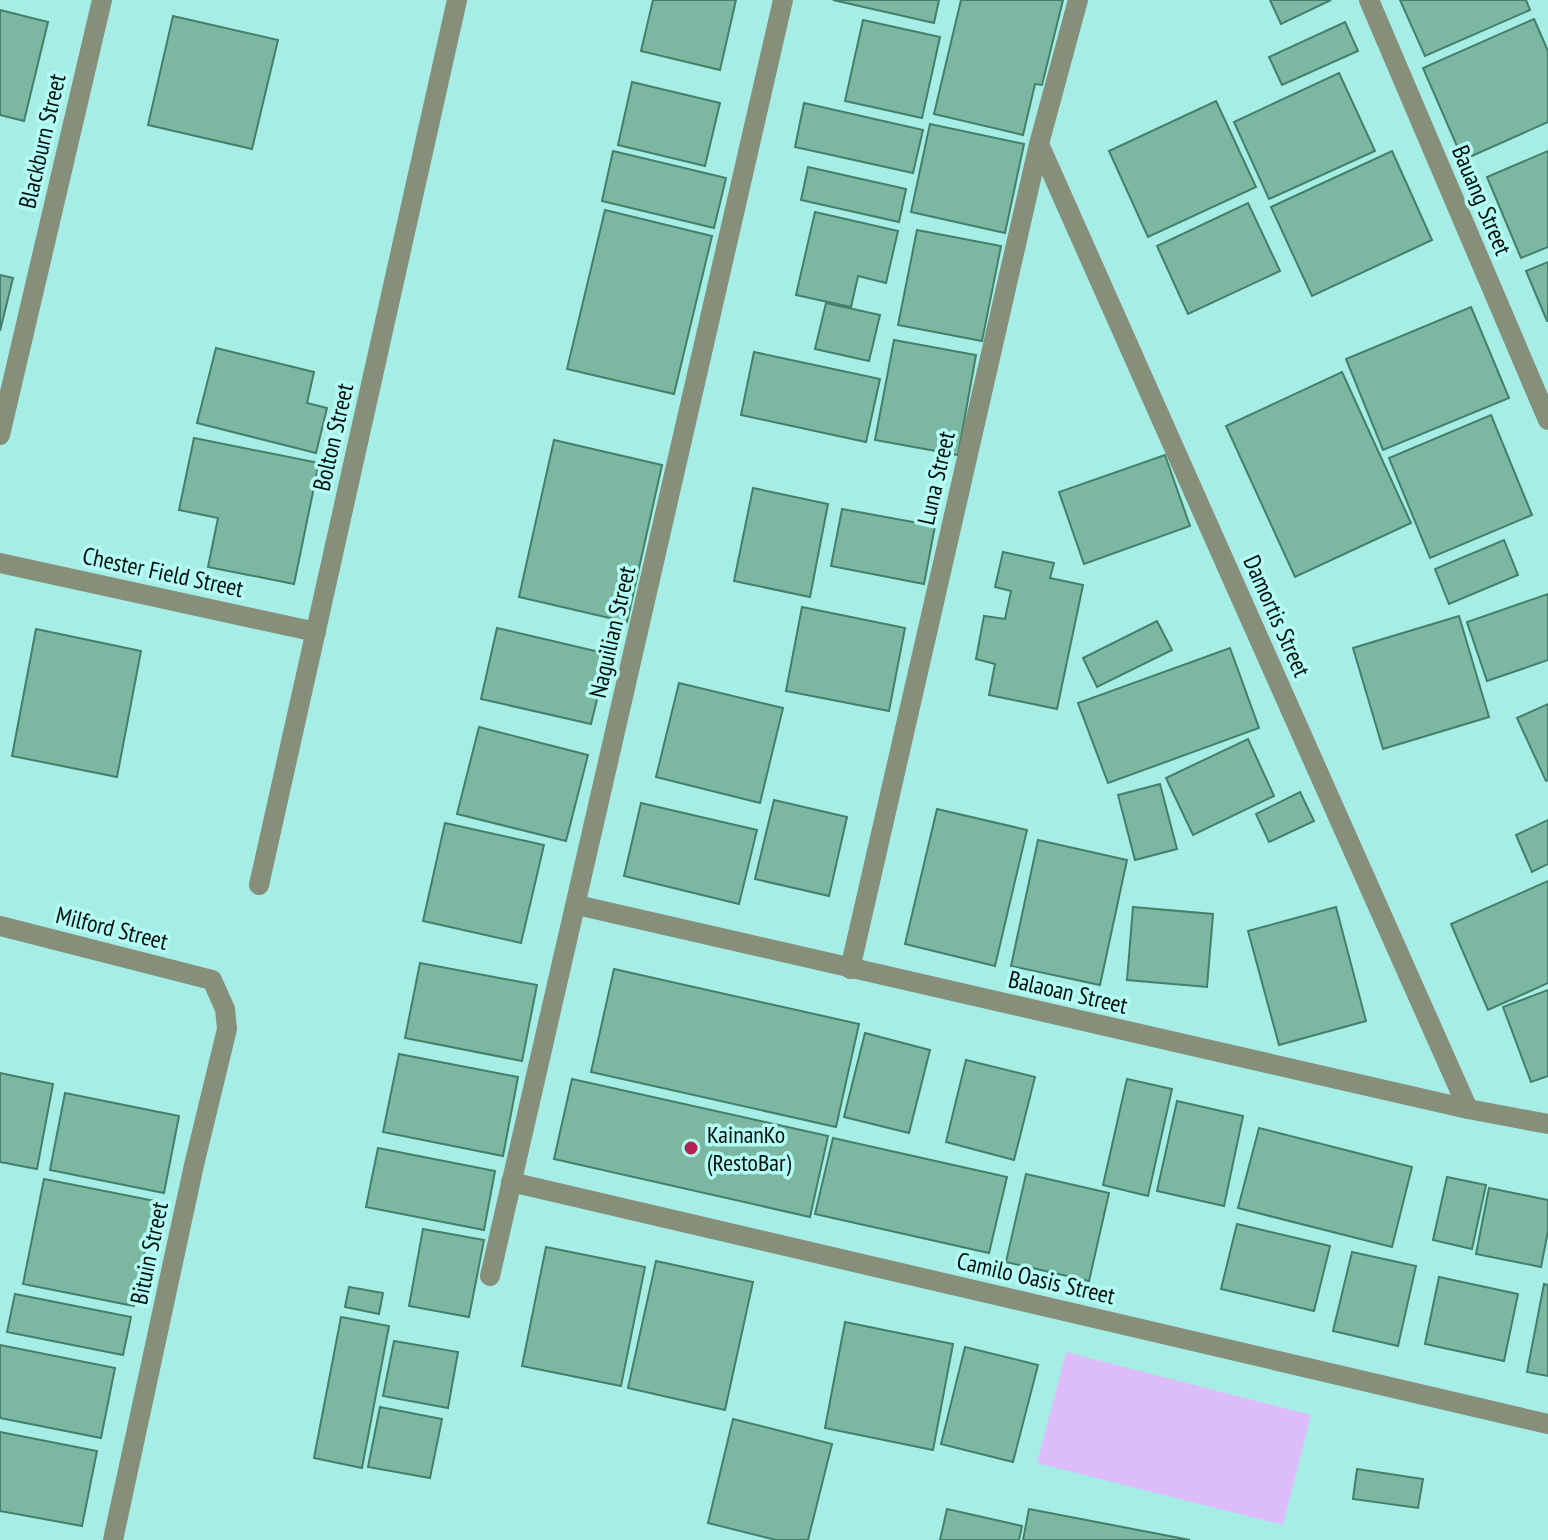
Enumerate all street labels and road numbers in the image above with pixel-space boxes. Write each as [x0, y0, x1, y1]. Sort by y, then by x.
street label: Blackburn Street [11, 70, 73, 211]
street label: Bauang Street [1445, 140, 1519, 260]
street label: Bolton Street [306, 380, 360, 494]
street label: Luna Street [910, 428, 962, 528]
street label: Chester Field Street [80, 540, 247, 604]
street label: Damortis Street [1236, 550, 1318, 682]
street label: Naguilian Street [582, 563, 642, 701]
street label: Milford Street [53, 899, 172, 957]
street label: Balaoan Street [1005, 963, 1131, 1021]
street label: Bituin Street [123, 1199, 175, 1307]
street label: Camilo Oasis Street [954, 1245, 1118, 1311]

